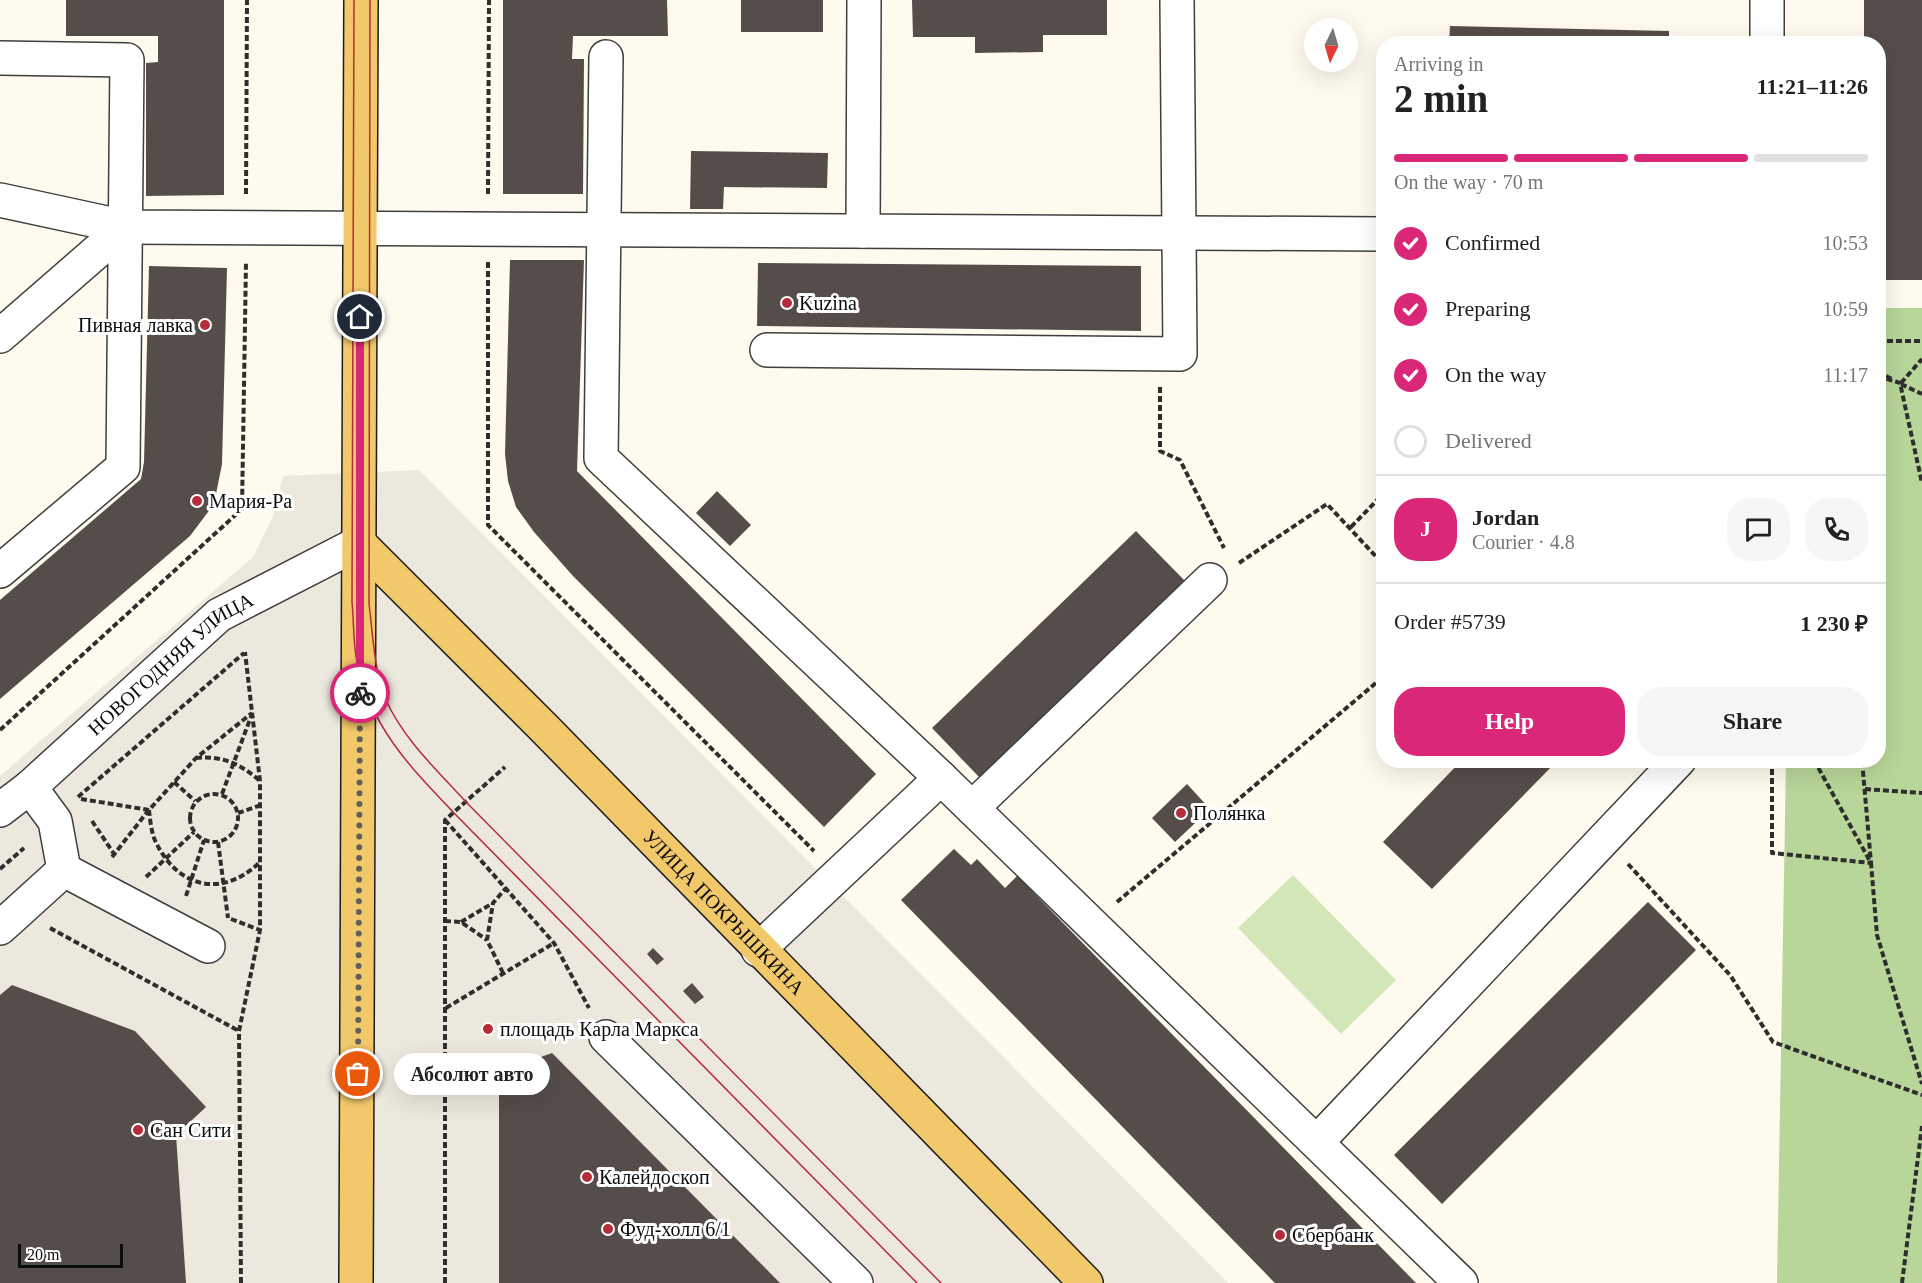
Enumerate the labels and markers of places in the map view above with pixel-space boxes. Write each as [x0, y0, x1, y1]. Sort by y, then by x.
pin [334, 291, 385, 342]
place label: Kuzina [799, 292, 857, 314]
marker: Kuzina [780, 296, 794, 310]
place label: Пивная лавка [78, 314, 193, 336]
marker: Пивная лавка [198, 318, 212, 332]
place label: Мария-Ра [209, 490, 292, 513]
marker: Мария-Ра [190, 494, 204, 508]
place label: Полянка [1193, 802, 1265, 824]
marker: Полянка [1174, 806, 1188, 820]
place label: площадь Карла Маркса [500, 1018, 699, 1041]
marker: площадь Карла Маркса [481, 1022, 495, 1036]
pin [332, 1048, 383, 1099]
callout: Абсолют авто [394, 1053, 550, 1095]
place label: Сан Сити [150, 1119, 232, 1141]
marker: Сан Сити [131, 1123, 145, 1137]
place label: Калейдоскоп [599, 1166, 710, 1189]
marker: Калейдоскоп [580, 1170, 594, 1184]
place label: Фуд-холл 6/1 [620, 1218, 731, 1241]
marker: Фуд-холл 6/1 [601, 1222, 615, 1236]
place label: Сбербанк [1292, 1224, 1374, 1247]
marker: Сбербанк [1273, 1228, 1287, 1242]

